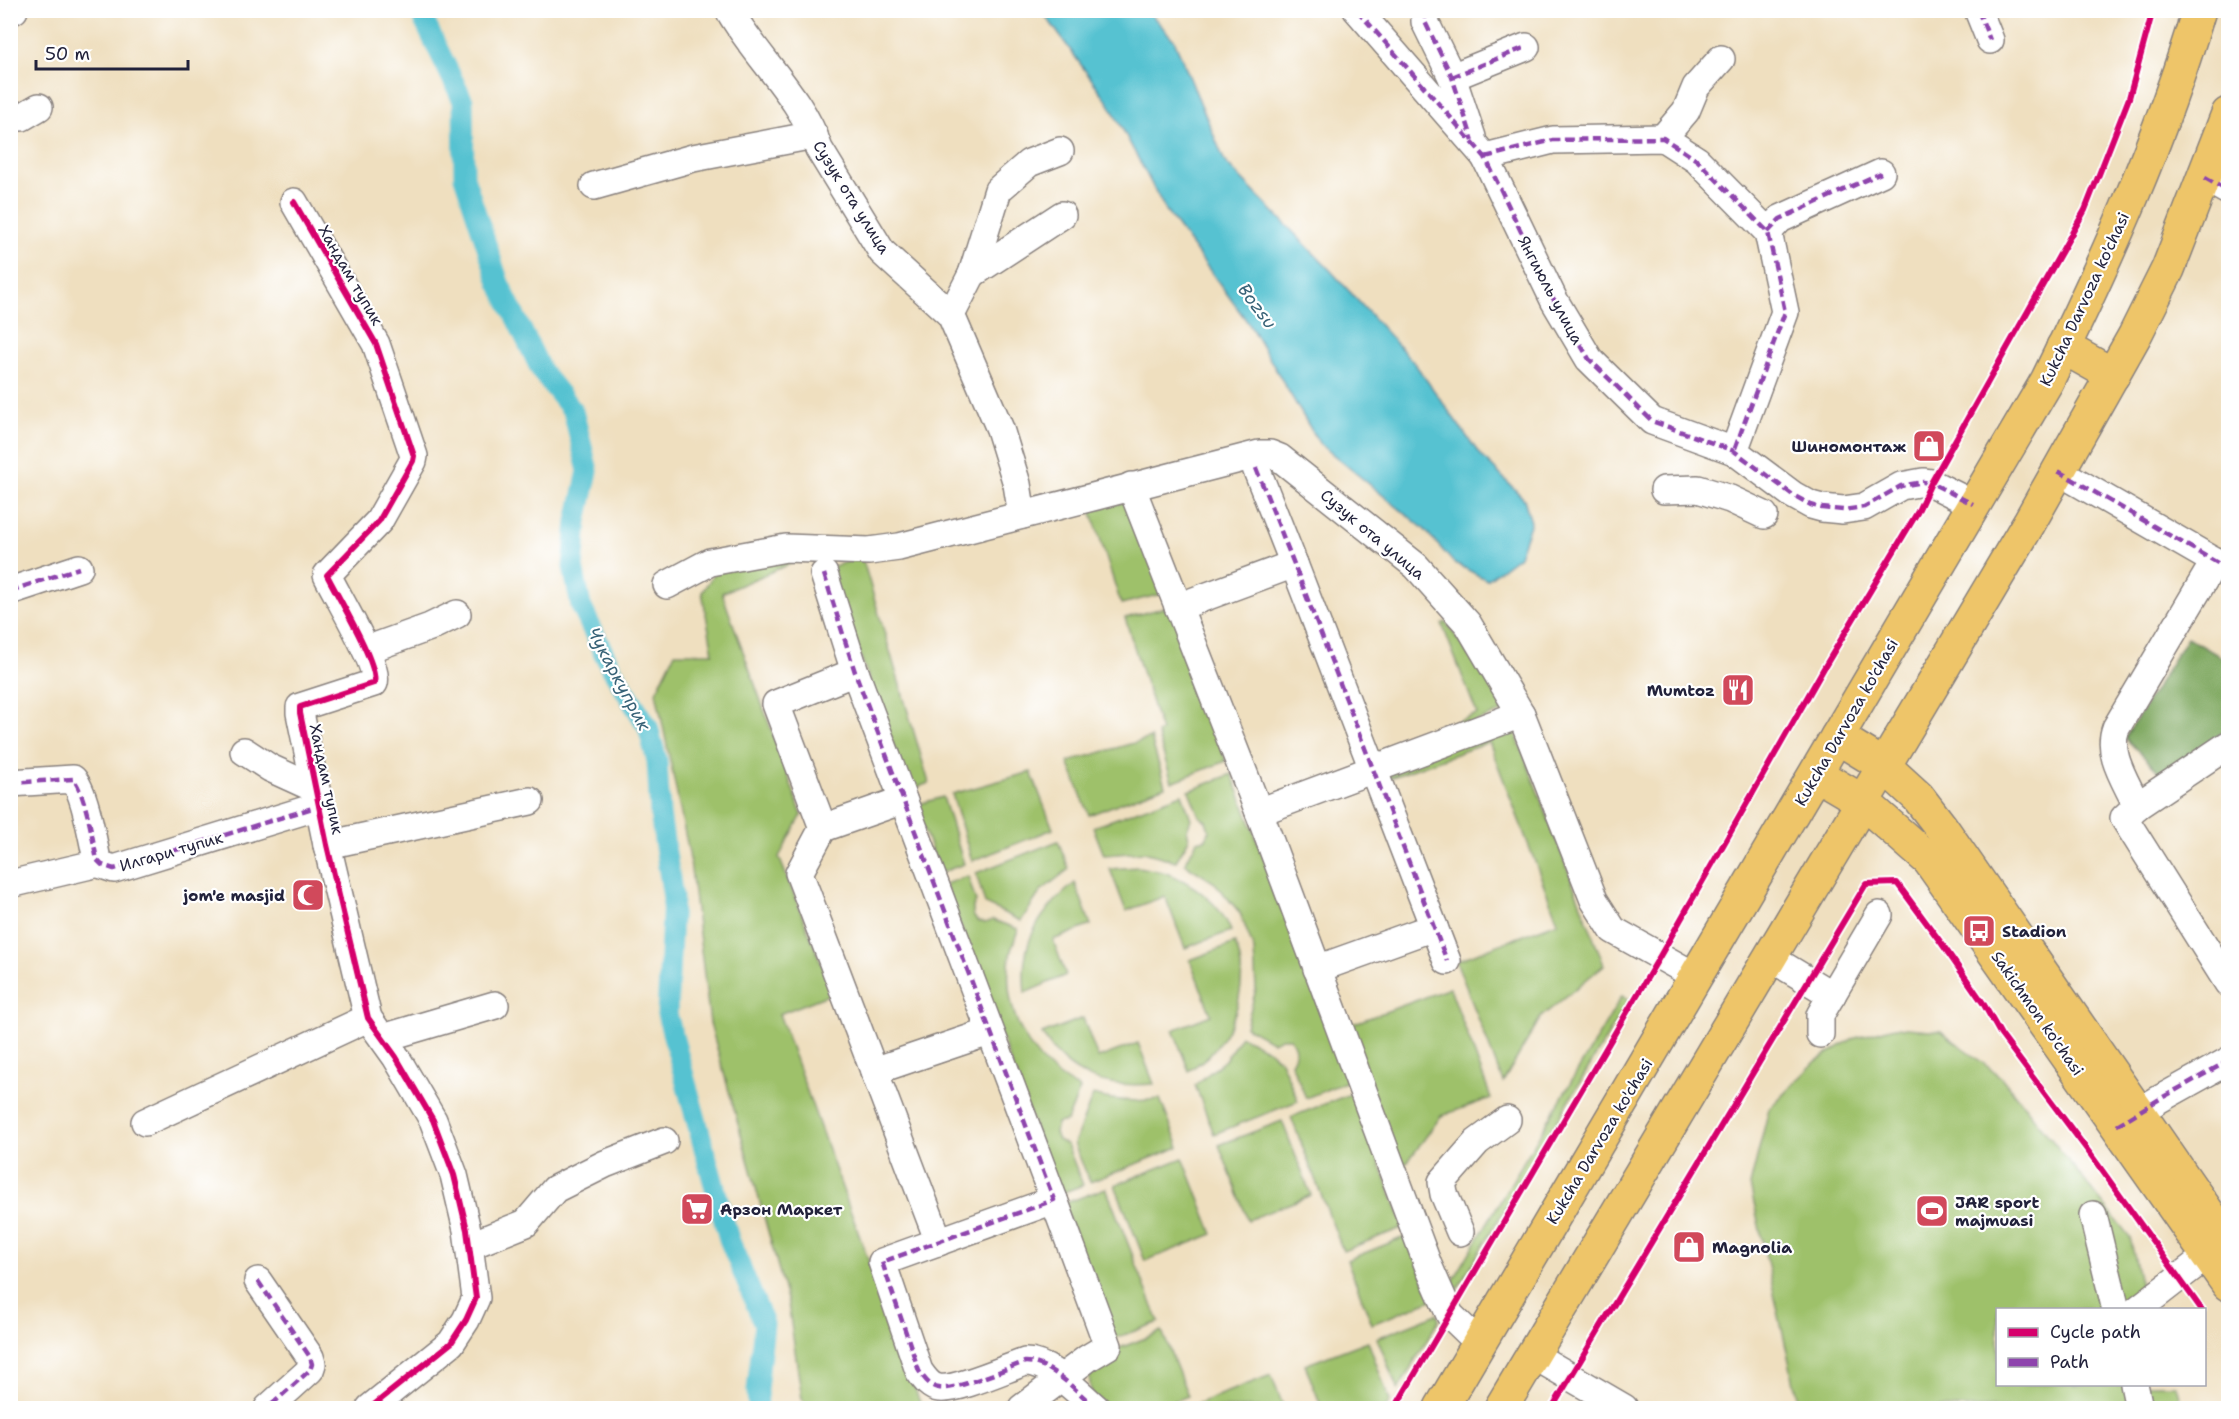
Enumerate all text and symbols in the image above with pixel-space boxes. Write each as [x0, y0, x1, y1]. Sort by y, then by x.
scale bar [36, 33, 188, 71]
text: 50 m [45, 42, 90, 66]
street label: Сузук ота улица [808, 137, 895, 258]
street label: Kukcha Darvoza ko'chasi [2035, 209, 2134, 390]
street label: Хандам тупик [313, 221, 388, 330]
street label: Янгиюль улица [1513, 232, 1588, 348]
water label: Bozsu [1232, 278, 1282, 334]
shop icon: Шиномонтаж [1911, 428, 1947, 464]
place label: Шиномонтаж [1792, 436, 1906, 457]
street label: Сузук ота улица [1316, 485, 1429, 584]
water label: Чукаркуприк [582, 623, 657, 735]
street label: Kukcha Darvoza ko'chasi [1790, 635, 1903, 810]
restaurant icon: Mumtoz [1720, 672, 1756, 708]
place label: Mumtoz [1647, 680, 1715, 701]
street label: Хандам тупик [305, 722, 349, 837]
street label: Илгари тупик [117, 827, 226, 876]
mosque icon: jom'e masjid [290, 877, 326, 913]
place label: jom'e masjid [182, 885, 285, 906]
bus stop icon: Stadion [1961, 913, 1997, 949]
place label: Stadion [2002, 921, 2067, 942]
street label: Sakichmon ko'chasi [1987, 947, 2089, 1080]
street label: Kukcha Darvoza ko'chasi [1542, 1055, 1657, 1228]
supermarket icon: Арзон Маркет [679, 1191, 715, 1227]
place label: JAR sport majmuasi [1955, 1192, 2040, 1231]
sports icon: JAR sport majmuasi [1914, 1193, 1950, 1229]
place label: Арзон Маркет [720, 1199, 843, 1220]
shop icon: Magnolia [1671, 1229, 1707, 1265]
place label: Magnolia [1712, 1237, 1792, 1258]
legend [1996, 1308, 2206, 1386]
text: Cycle path [2050, 1320, 2141, 1344]
text: Path [2050, 1350, 2089, 1374]

